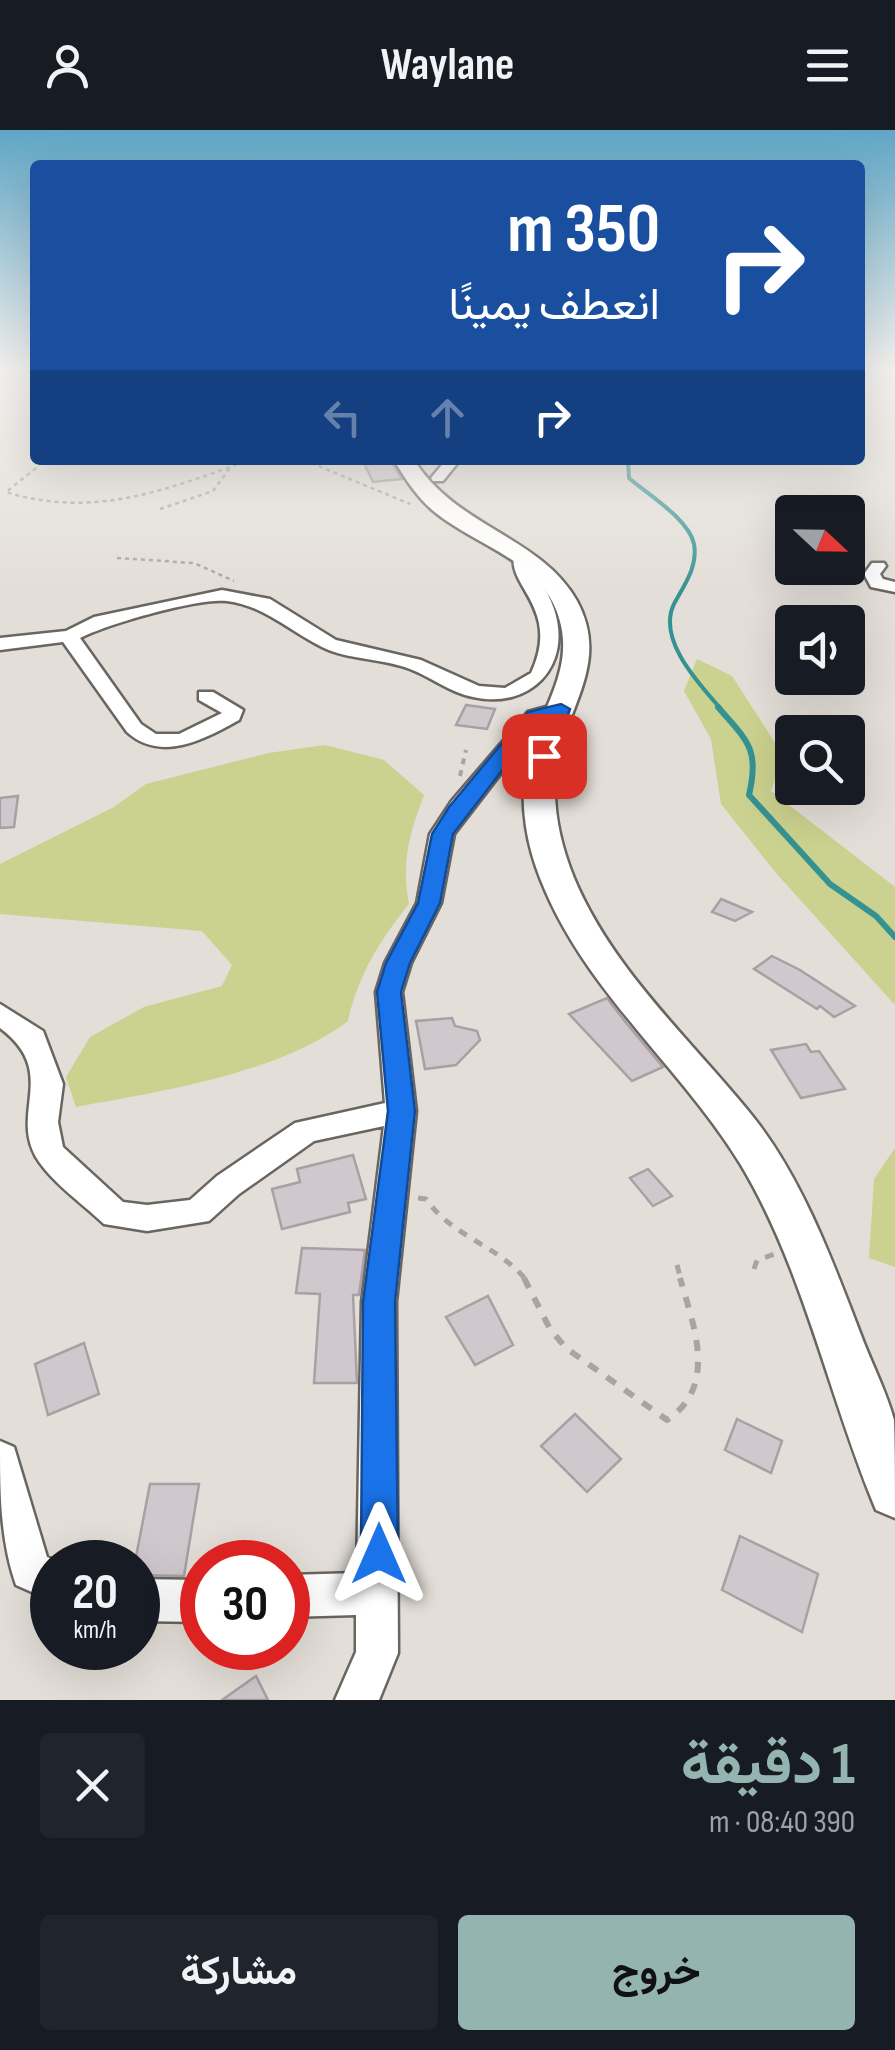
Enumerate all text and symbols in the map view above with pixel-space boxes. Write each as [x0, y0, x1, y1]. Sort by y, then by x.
icon: person [40, 38, 95, 93]
text: Waylane [381, 38, 514, 93]
icon: menu [800, 38, 855, 93]
text: 350 m [507, 188, 660, 272]
icon: right [695, 200, 825, 330]
text: انعطف يمينًا [449, 278, 660, 333]
icon: left [315, 390, 370, 445]
icon: ahead [420, 390, 475, 445]
icon: right [525, 390, 580, 445]
north arrow [775, 495, 865, 585]
map controls [775, 495, 865, 805]
button: sound [775, 605, 865, 695]
pin [502, 714, 587, 799]
button: search [775, 715, 865, 805]
icon: arrive [517, 729, 572, 784]
position arrow [327, 1502, 431, 1606]
speed limit sign: 30 [180, 1540, 310, 1670]
text: 20 [72, 1563, 118, 1623]
text: km/h [73, 1615, 117, 1646]
text: 1 دقيقة [681, 1729, 855, 1801]
button: close [40, 1733, 145, 1838]
text: 390 m · 08:40 [709, 1803, 855, 1842]
button: مشاركة [40, 1915, 438, 2030]
button: خروج [458, 1915, 855, 2030]

